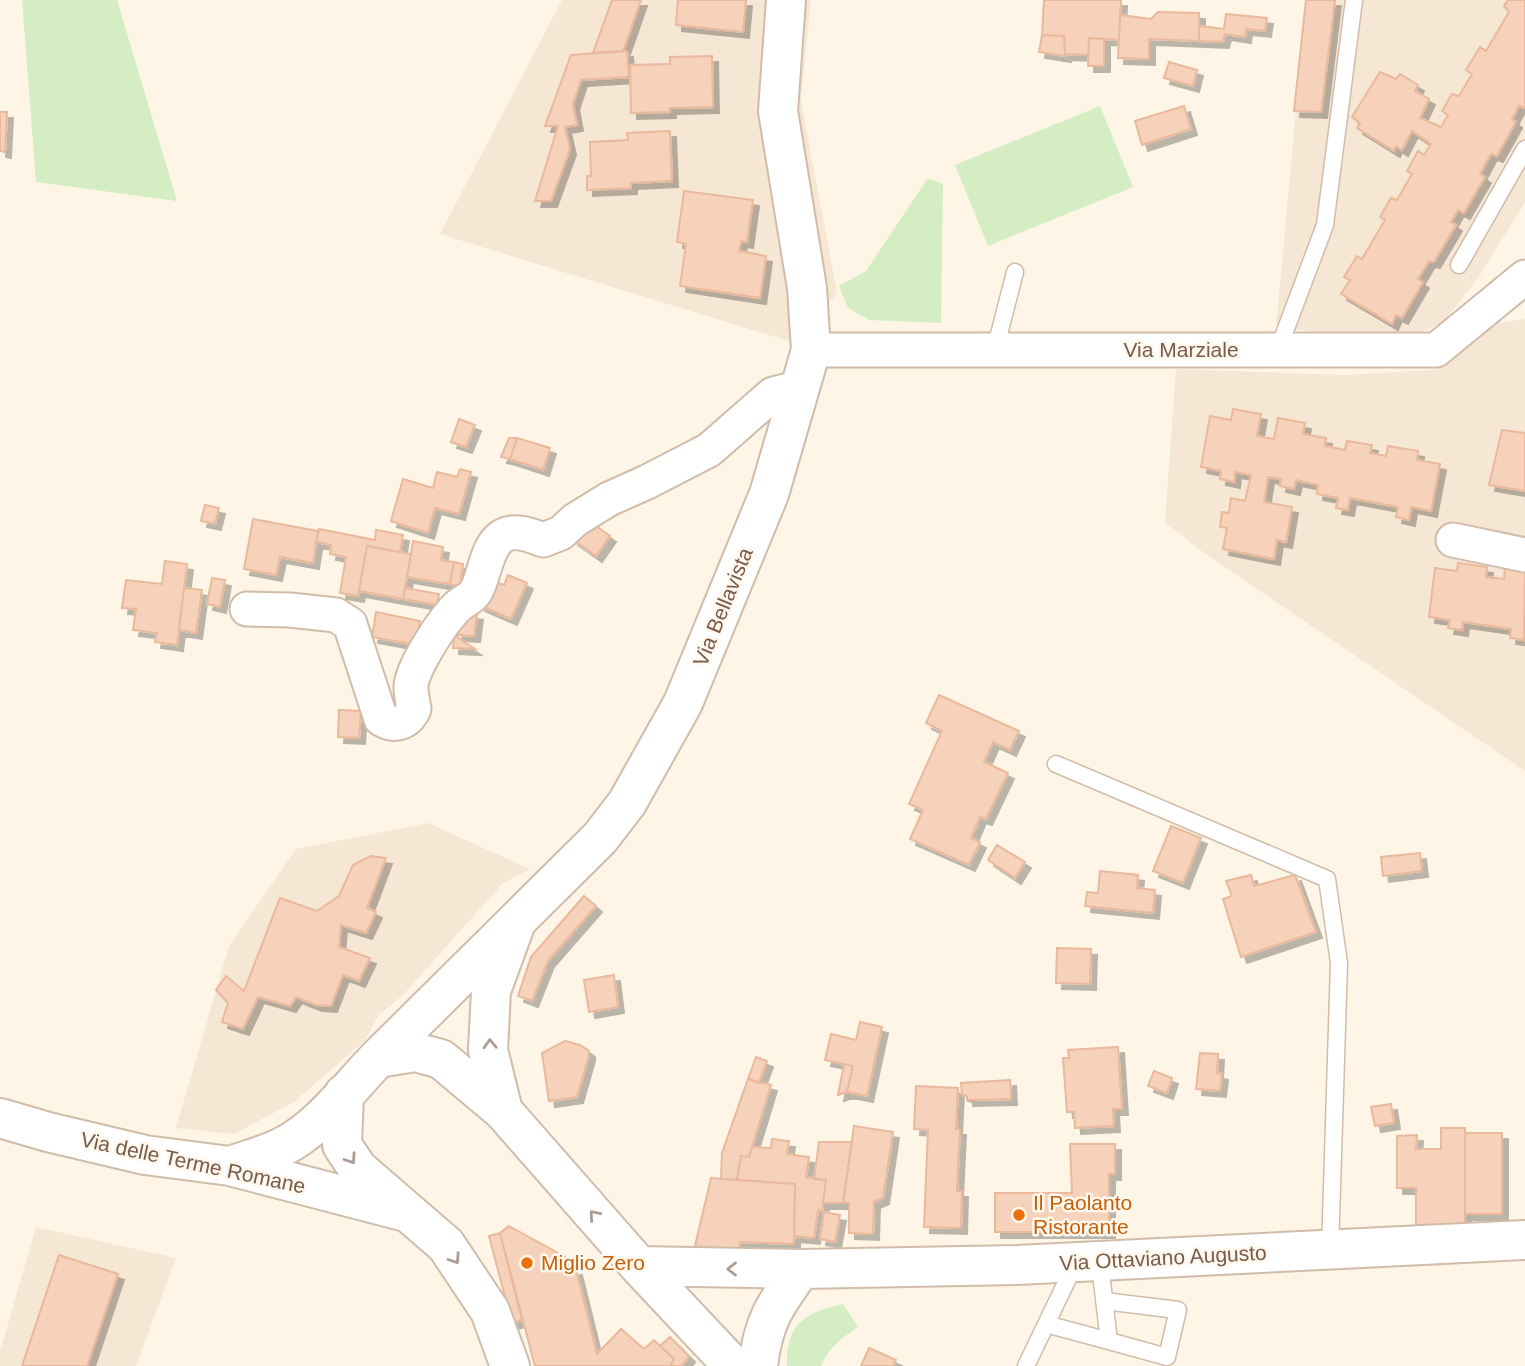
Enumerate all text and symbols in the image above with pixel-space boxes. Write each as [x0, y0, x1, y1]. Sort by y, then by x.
street label: Via Marziale [1123, 338, 1239, 361]
street label: Via Bellavista [688, 544, 757, 669]
one-way arrow [482, 1038, 497, 1049]
street label: Via delle Terme Romane [79, 1127, 308, 1198]
one-way arrow [343, 1151, 355, 1164]
place label: Il Paolanto Ristorante [1033, 1191, 1132, 1238]
marker: Il Paolanto Ristorante [1011, 1207, 1027, 1223]
one-way arrow [590, 1210, 602, 1223]
street label: Via Ottaviano Augusto [1059, 1241, 1267, 1274]
one-way arrow [447, 1251, 459, 1264]
place label: Miglio Zero [541, 1251, 645, 1274]
marker: Miglio Zero [519, 1255, 535, 1271]
one-way arrow [727, 1261, 737, 1277]

